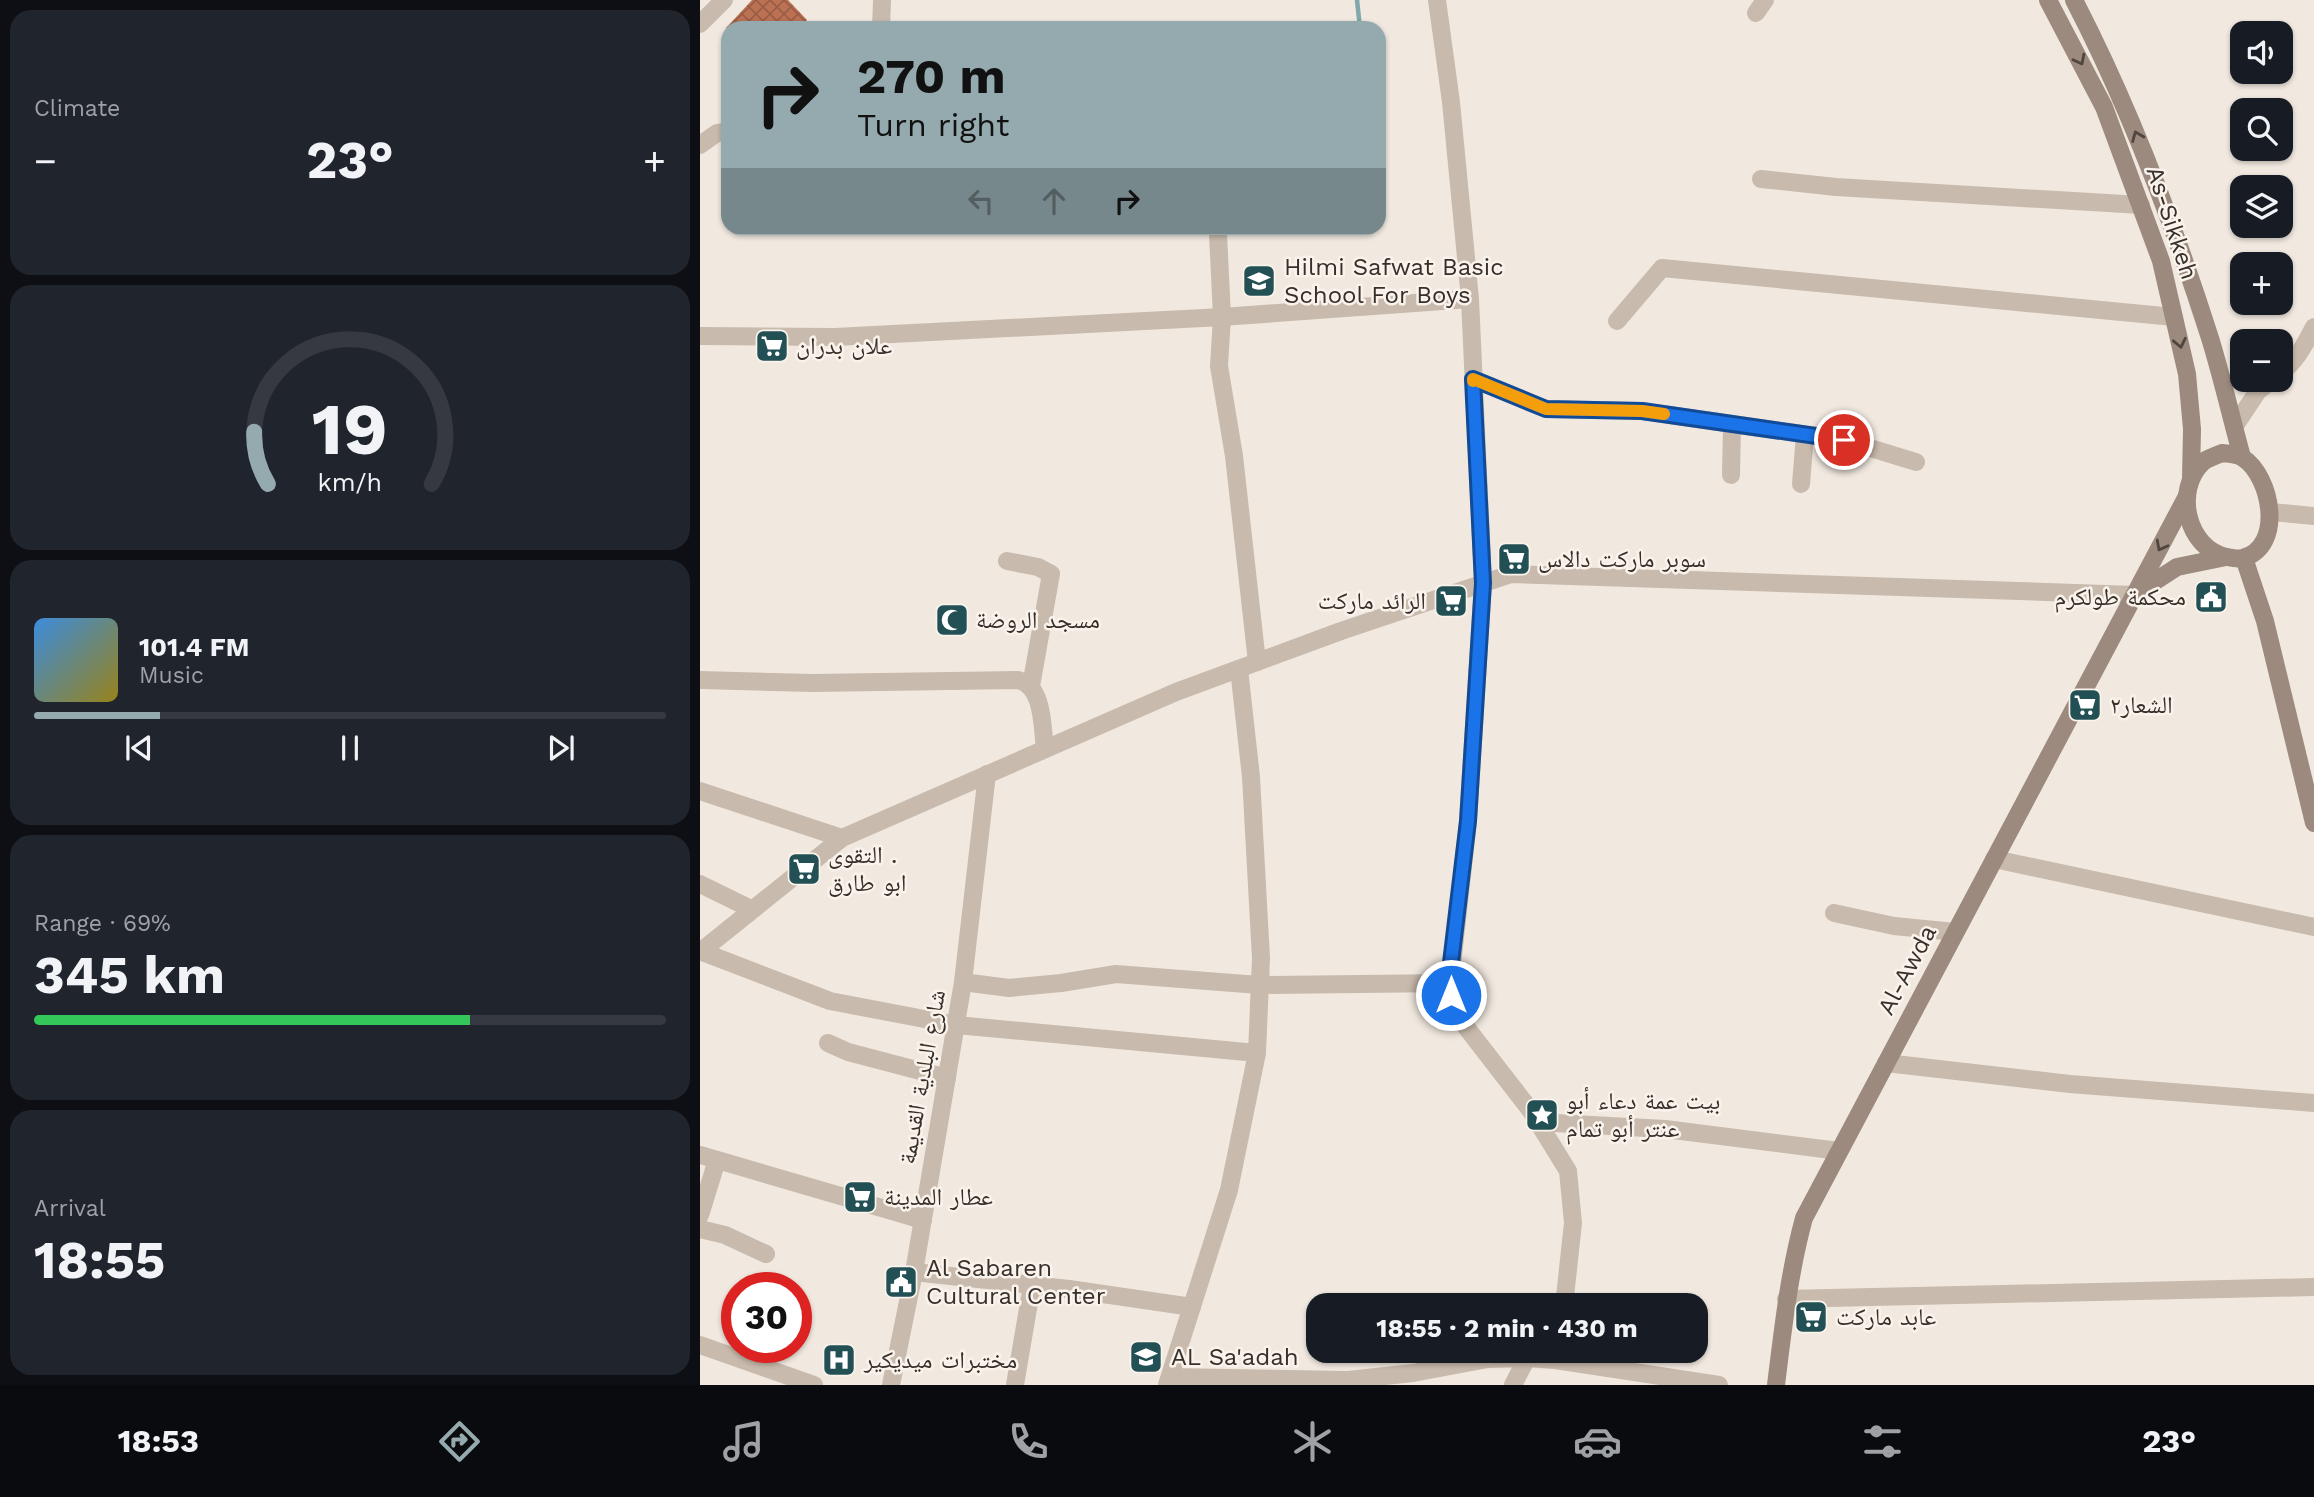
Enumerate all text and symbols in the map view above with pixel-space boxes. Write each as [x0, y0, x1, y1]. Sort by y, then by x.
map controls [2230, 21, 2293, 392]
button: sound [2230, 21, 2293, 84]
text: 270 m [857, 47, 1006, 105]
icon: right [742, 49, 833, 140]
one-way arrow [2072, 53, 2086, 65]
text: Climate [34, 95, 120, 122]
button: search [2230, 98, 2293, 161]
text: Turn right [857, 106, 1009, 144]
text: 23° [306, 130, 394, 191]
one-way arrow [2132, 131, 2146, 143]
text: − [34, 139, 57, 183]
text: + [643, 139, 666, 183]
street label: As-Sikkeh [2141, 163, 2203, 283]
button: layers [2230, 175, 2293, 238]
icon: left [962, 182, 1000, 220]
icon: ahead [1035, 182, 1073, 220]
icon: right [1108, 182, 1146, 220]
button: + [2230, 252, 2293, 315]
place label: Hilmi Safwat Basic School For Boys [1284, 253, 1504, 309]
school or university icon: Hilmi Safwat Basic School For Boys [1240, 262, 1278, 300]
supermarket icon: علان بدران [753, 327, 791, 365]
button: − [2230, 329, 2293, 392]
place label: علان بدران [796, 332, 892, 360]
one-way arrow [2172, 337, 2186, 349]
text: 19 [312, 386, 388, 472]
pin [1814, 410, 1874, 470]
icon: arrive [1825, 421, 1863, 459]
text: km/h [318, 467, 382, 496]
one-way arrow [2155, 539, 2169, 551]
supermarket icon: سوبر ماركت دالاس [1495, 540, 1533, 578]
place label: سوبر ماركت دالاس [1538, 545, 1706, 573]
public building icon: محكمة طولكرم [2192, 578, 2230, 616]
supermarket icon: الرائد ماركت [1432, 582, 1470, 620]
place label: محكمة طولكرم [2055, 583, 2186, 613]
place label: الرائد ماركت [1318, 587, 1426, 615]
mosque icon: مسجد الروضة [933, 601, 971, 639]
place label: مسجد الروضة [976, 606, 1100, 634]
text: 101.4 FM [139, 632, 249, 662]
text: Music [139, 662, 204, 689]
supermarket icon: الشعار٢ [2066, 686, 2104, 724]
place label: الشعار٢ [2110, 691, 2173, 719]
icon: previous [120, 729, 158, 767]
icon: pause [331, 729, 369, 767]
icon: next [542, 729, 580, 767]
place label: التقوى . ابو طارق [828, 841, 906, 897]
supermarket icon: التقوى . ابو طارق [785, 850, 823, 888]
text: Range · 69% [34, 910, 171, 937]
street label: Al-Awda [1872, 920, 1942, 1020]
text: 345 km [34, 945, 225, 1006]
position arrow [1414, 958, 1488, 1032]
street label: شارع البلدية القديمة [893, 988, 952, 1167]
place label: بيت عمة دعاء أبو عنتر أبو تمام [1566, 1087, 1720, 1145]
place icon: بيت عمة دعاء أبو عنتر أبو تمام [1523, 1096, 1561, 1134]
supermarket icon: عطار المدينة [841, 1178, 879, 1216]
place label: عطار المدينة [884, 1183, 993, 1211]
text: Arrival [34, 1195, 106, 1222]
text: 18:55 [34, 1230, 165, 1291]
place label: Al Sabaren Cultural Center [926, 1254, 1106, 1310]
public building icon: Al Sabaren Cultural Center [882, 1263, 920, 1301]
speed limit sign: 30 [721, 1272, 812, 1363]
supermarket icon: عابد ماركت [1792, 1298, 1830, 1336]
place label: عابد ماركت [1836, 1303, 1936, 1331]
text: 18:55 · 2 min · 430 m [1376, 1313, 1638, 1343]
school or university icon: AL Sa'adah [1127, 1338, 1165, 1376]
hospital icon: مختبرات ميديكير [820, 1341, 858, 1379]
place label: AL Sa'adah [1171, 1343, 1299, 1371]
place label: مختبرات ميديكير [863, 1346, 1017, 1374]
icon: directions [435, 1417, 484, 1466]
icon: music [719, 1417, 768, 1466]
icon: phone [1004, 1417, 1053, 1466]
icon: climate [1288, 1417, 1337, 1466]
icon: car [1573, 1417, 1622, 1466]
icon: filters [1858, 1417, 1907, 1466]
text: 18:53 [118, 1422, 199, 1460]
text: 23° [2142, 1422, 2196, 1460]

